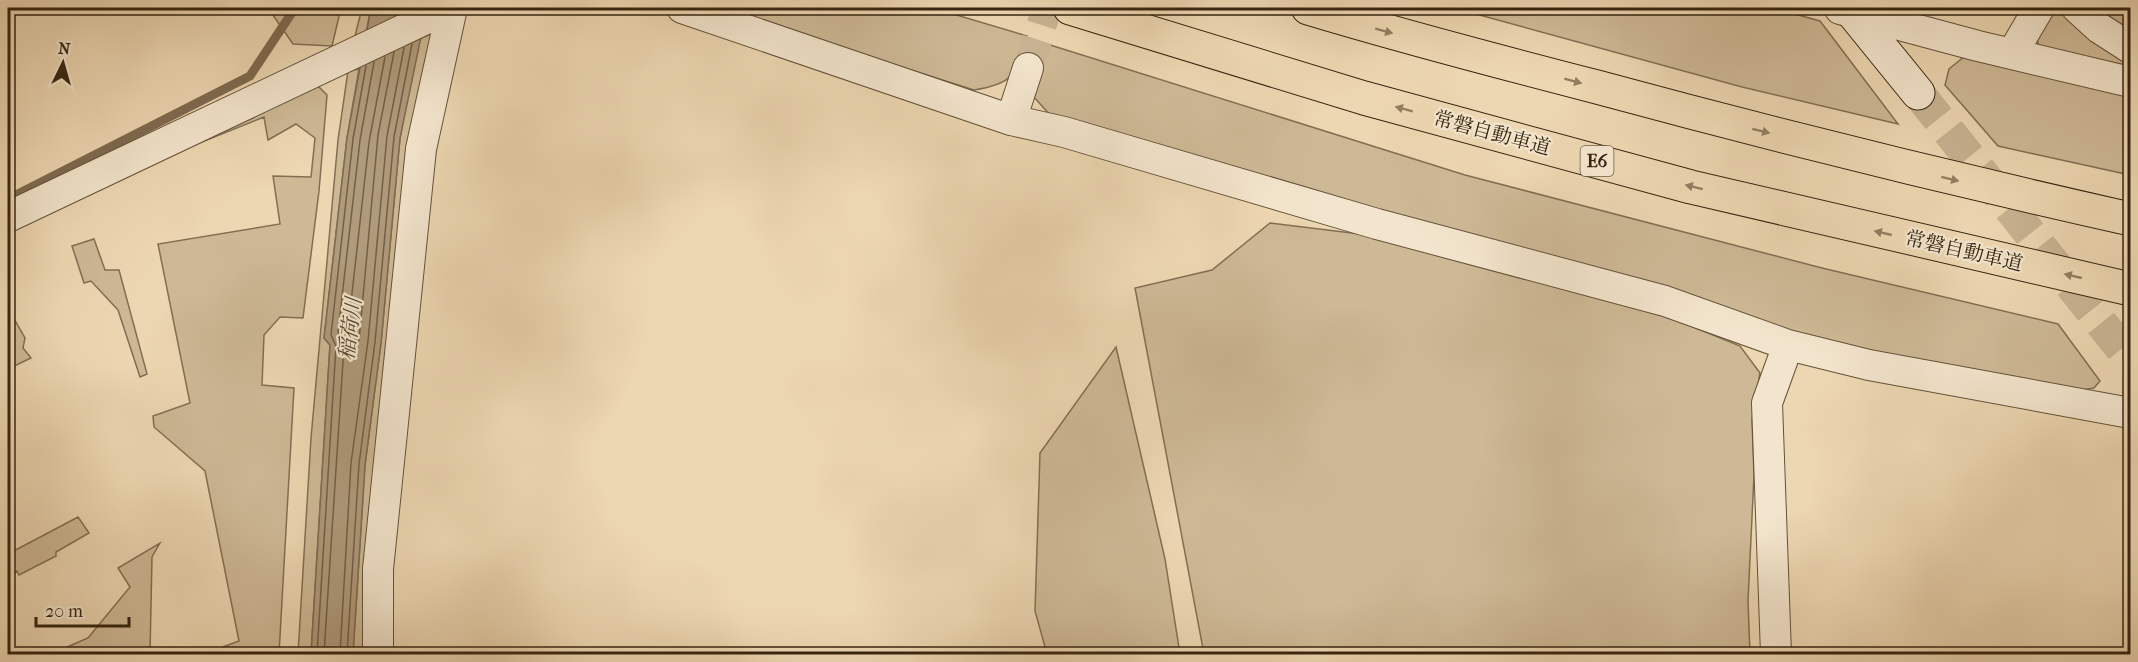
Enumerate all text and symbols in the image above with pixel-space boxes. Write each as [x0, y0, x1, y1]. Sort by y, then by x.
one-way arrow [1375, 26, 1393, 36]
north arrow [33, 33, 93, 93]
text: N [57, 39, 72, 59]
one-way arrow [1564, 77, 1582, 86]
one-way arrow [1395, 104, 1413, 114]
street label: 常磐自動車道 [1431, 106, 1553, 160]
one-way arrow [1752, 126, 1770, 136]
road number: E6 [1580, 146, 1614, 176]
one-way arrow [1941, 174, 1959, 184]
one-way arrow [1685, 182, 1703, 192]
street label: 常磐自動車道 [1903, 226, 2025, 276]
one-way arrow [1874, 227, 1893, 237]
one-way arrow [2064, 271, 2083, 281]
water label: 稲荷川 [334, 294, 366, 362]
scale bar [36, 590, 129, 628]
text: 20 m [45, 601, 83, 622]

